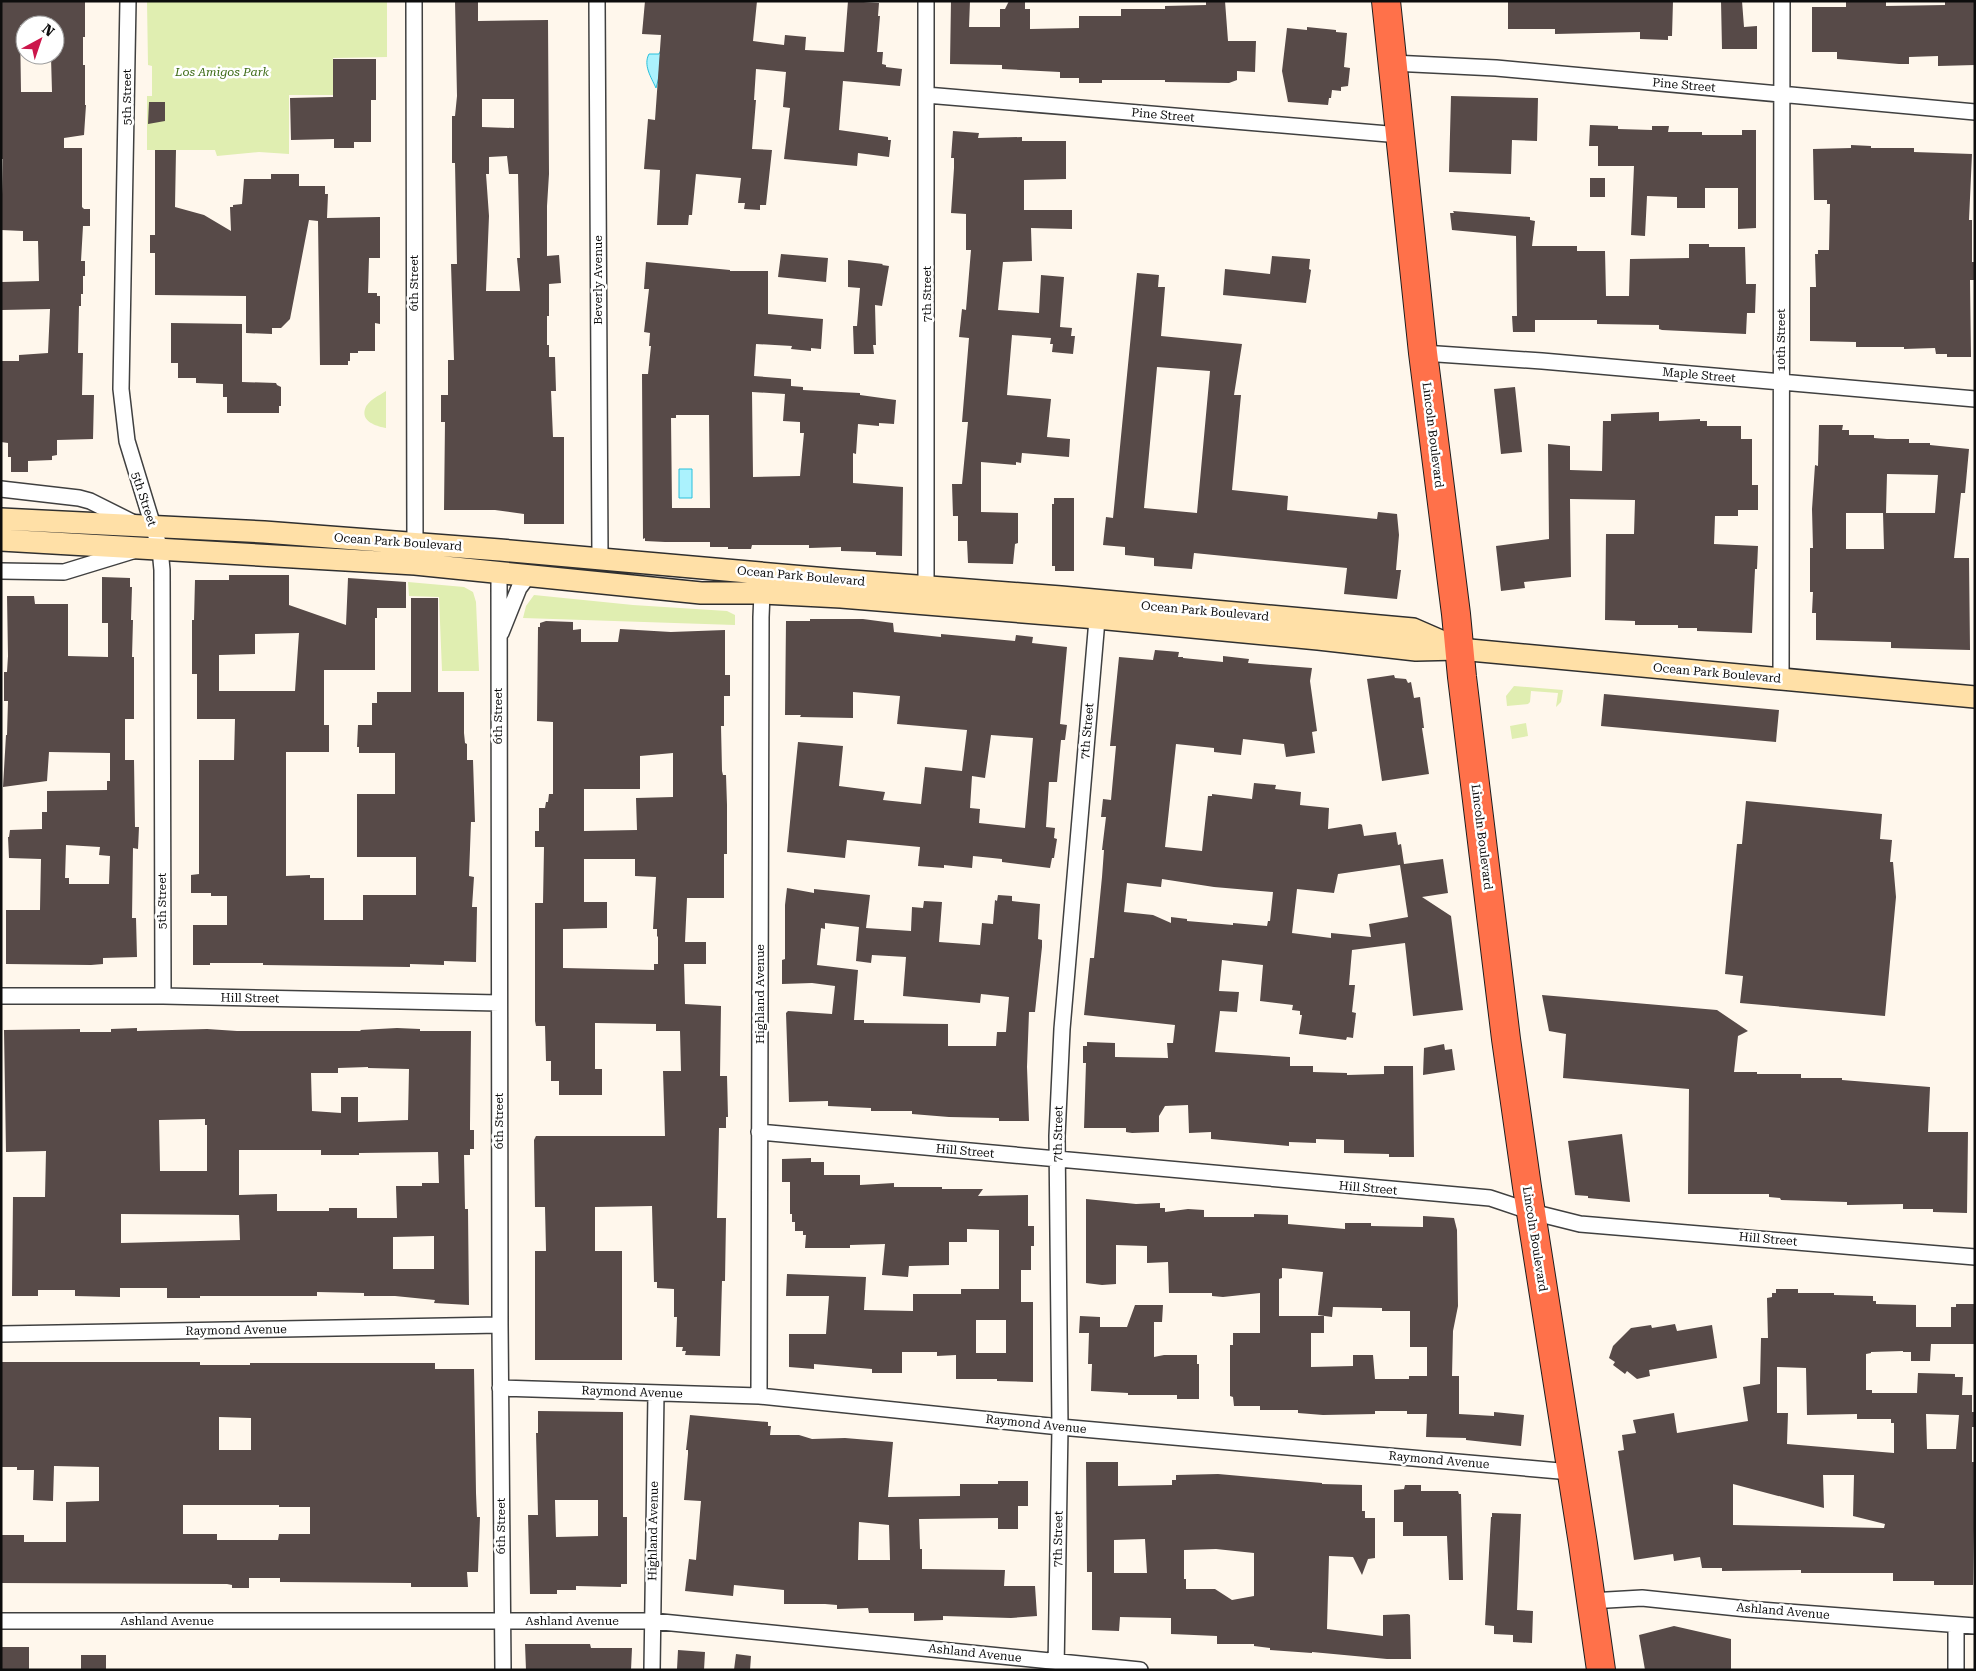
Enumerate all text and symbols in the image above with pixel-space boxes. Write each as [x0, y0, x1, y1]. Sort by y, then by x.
north arrow [15, 15, 65, 65]
text: N [39, 20, 58, 40]
park label: Los Amigos Park [174, 65, 270, 79]
street label: 5th Street [120, 68, 134, 125]
street label: Pine Street [1652, 75, 1717, 95]
street label: Pine Street [1131, 105, 1196, 125]
street label: Beverly Avenue [591, 235, 605, 325]
street label: 6th Street [407, 254, 421, 311]
street label: 7th Street [920, 265, 934, 322]
street label: 10th Street [1774, 308, 1788, 372]
street label: Maple Street [1662, 365, 1737, 385]
street label: Lincoln Boulevard [1420, 381, 1446, 489]
street label: 5th Street [129, 470, 160, 528]
street label: Ocean Park Boulevard [333, 531, 463, 553]
street label: Ocean Park Boulevard [736, 563, 866, 589]
street label: Ocean Park Boulevard [1140, 598, 1270, 624]
street label: Ocean Park Boulevard [1652, 660, 1782, 686]
street label: 6th Street [491, 687, 505, 744]
street label: 7th Street [1078, 702, 1096, 760]
street label: Lincoln Boulevard [1469, 783, 1495, 891]
street label: 5th Street [155, 872, 169, 929]
street label: Highland Avenue [753, 944, 767, 1044]
street label: Hill Street [221, 990, 280, 1006]
street label: 6th Street [492, 1092, 506, 1149]
street label: 7th Street [1051, 1105, 1066, 1162]
street label: Hill Street [935, 1141, 995, 1161]
street label: Hill Street [1338, 1178, 1398, 1198]
street label: Lincoln Boulevard [1520, 1185, 1550, 1293]
street label: Hill Street [1738, 1229, 1798, 1249]
street label: Raymond Avenue [185, 1322, 287, 1338]
street label: Raymond Avenue [581, 1383, 683, 1401]
street label: Raymond Avenue [985, 1412, 1088, 1436]
street label: Raymond Avenue [1388, 1449, 1490, 1471]
street label: Highland Avenue [645, 1481, 661, 1581]
street label: 6th Street [494, 1497, 508, 1554]
street label: 7th Street [1051, 1510, 1066, 1567]
street label: Ashland Avenue [1736, 1600, 1831, 1622]
street label: Ashland Avenue [120, 1614, 214, 1628]
street label: Ashland Avenue [525, 1614, 619, 1628]
street label: Ashland Avenue [928, 1641, 1023, 1665]

